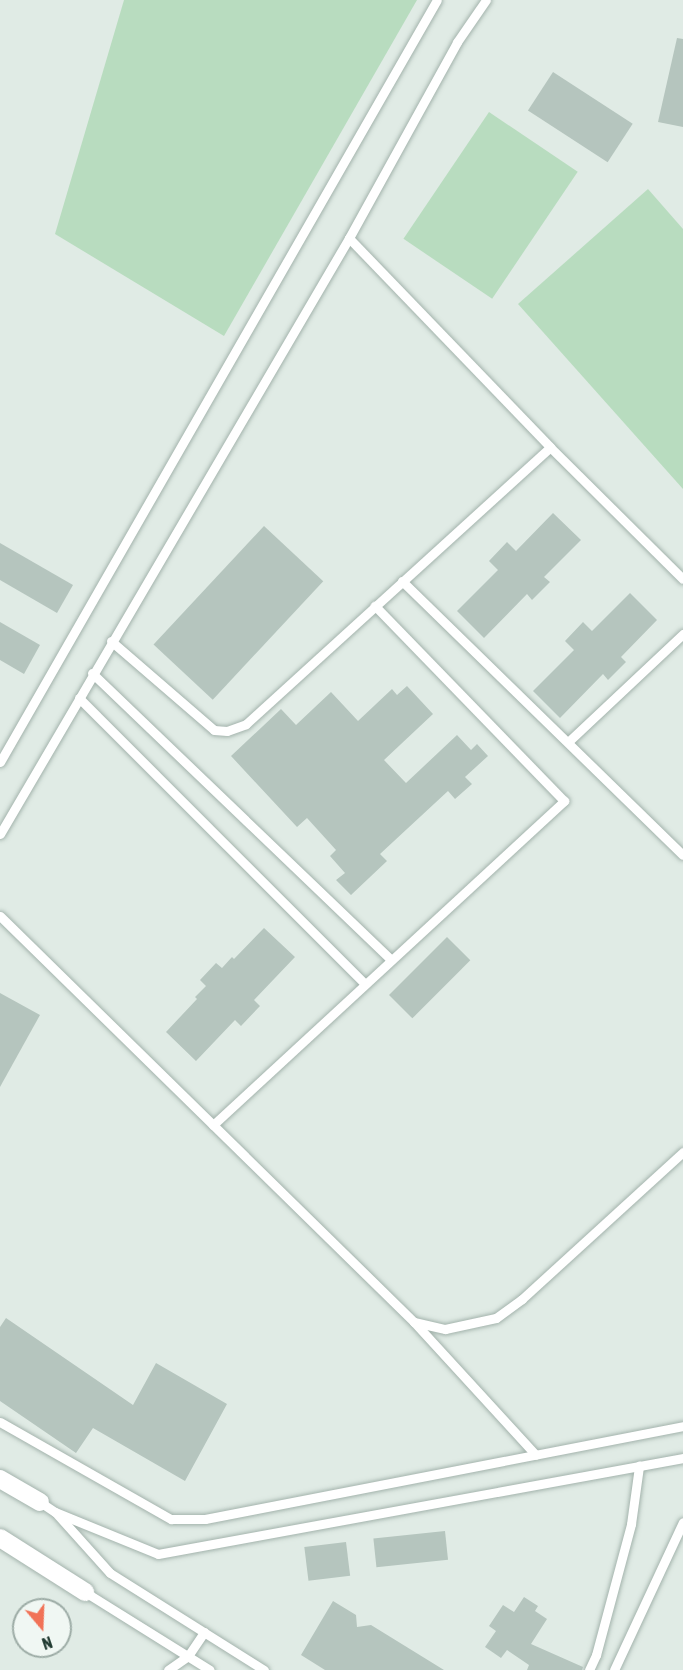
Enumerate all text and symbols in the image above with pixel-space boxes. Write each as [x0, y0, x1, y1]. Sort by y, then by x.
north arrow [12, 1598, 72, 1658]
text: N [40, 1633, 55, 1653]

